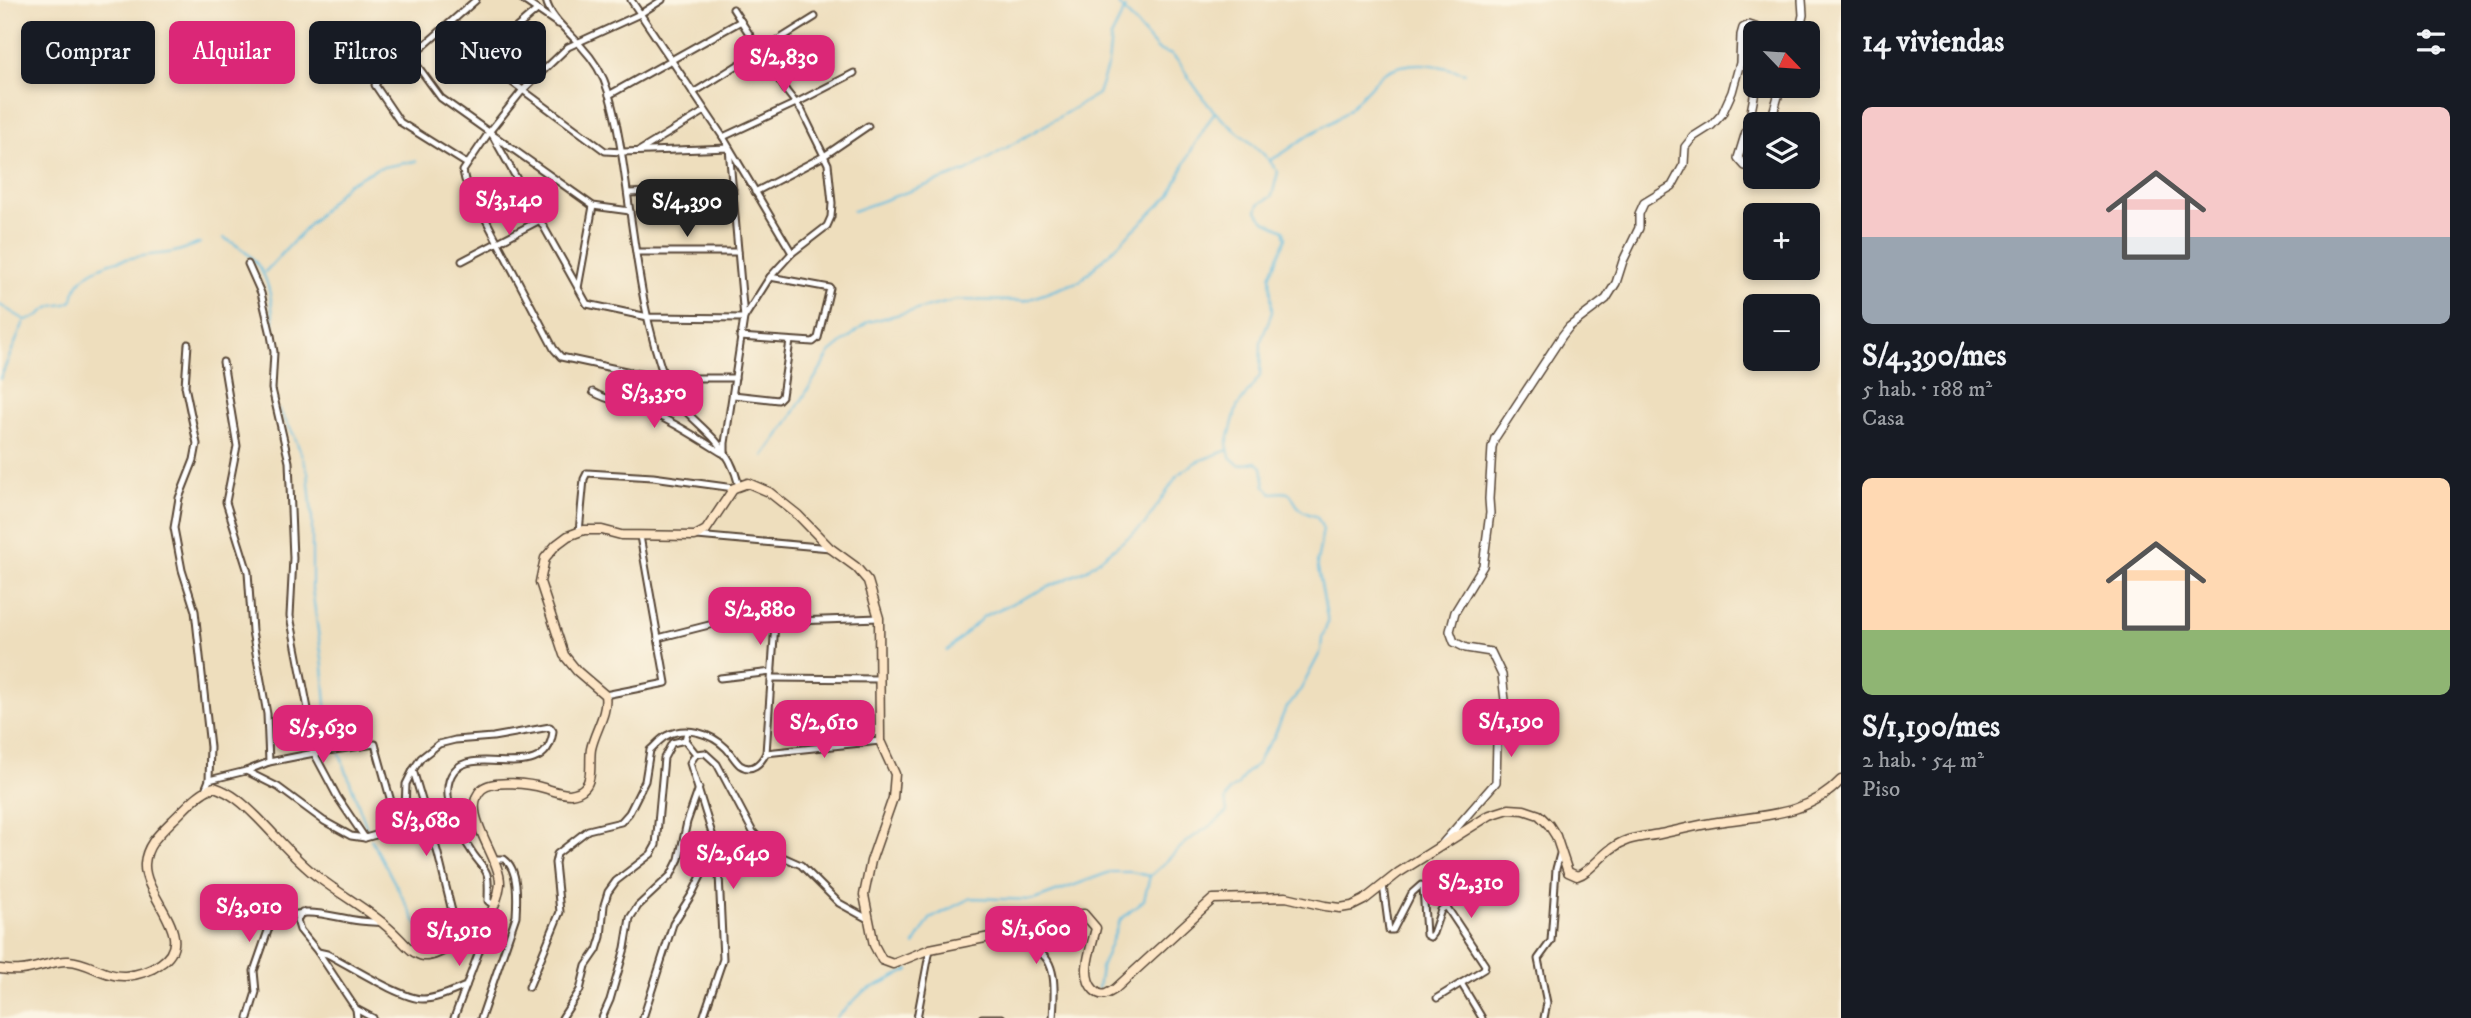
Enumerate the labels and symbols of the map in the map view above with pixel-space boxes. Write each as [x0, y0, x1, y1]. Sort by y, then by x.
north arrow [1743, 21, 1820, 98]
pin: S/2,830 [719, 36, 849, 95]
pin: S/3,140 [444, 177, 574, 237]
pin: S/4,390 [622, 180, 752, 239]
pin: S/3,350 [589, 370, 719, 430]
pin: S/2,880 [695, 588, 825, 647]
pin: S/2,610 [759, 700, 889, 760]
pin: S/1,190 [1446, 700, 1576, 759]
pin: S/5,630 [258, 706, 388, 765]
pin: S/3,680 [361, 798, 491, 858]
pin: S/2,640 [668, 832, 798, 891]
pin: S/2,310 [1406, 860, 1536, 920]
pin: S/3,010 [184, 884, 314, 944]
pin: S/1,600 [971, 906, 1101, 966]
pin: S/1,910 [394, 908, 524, 968]

